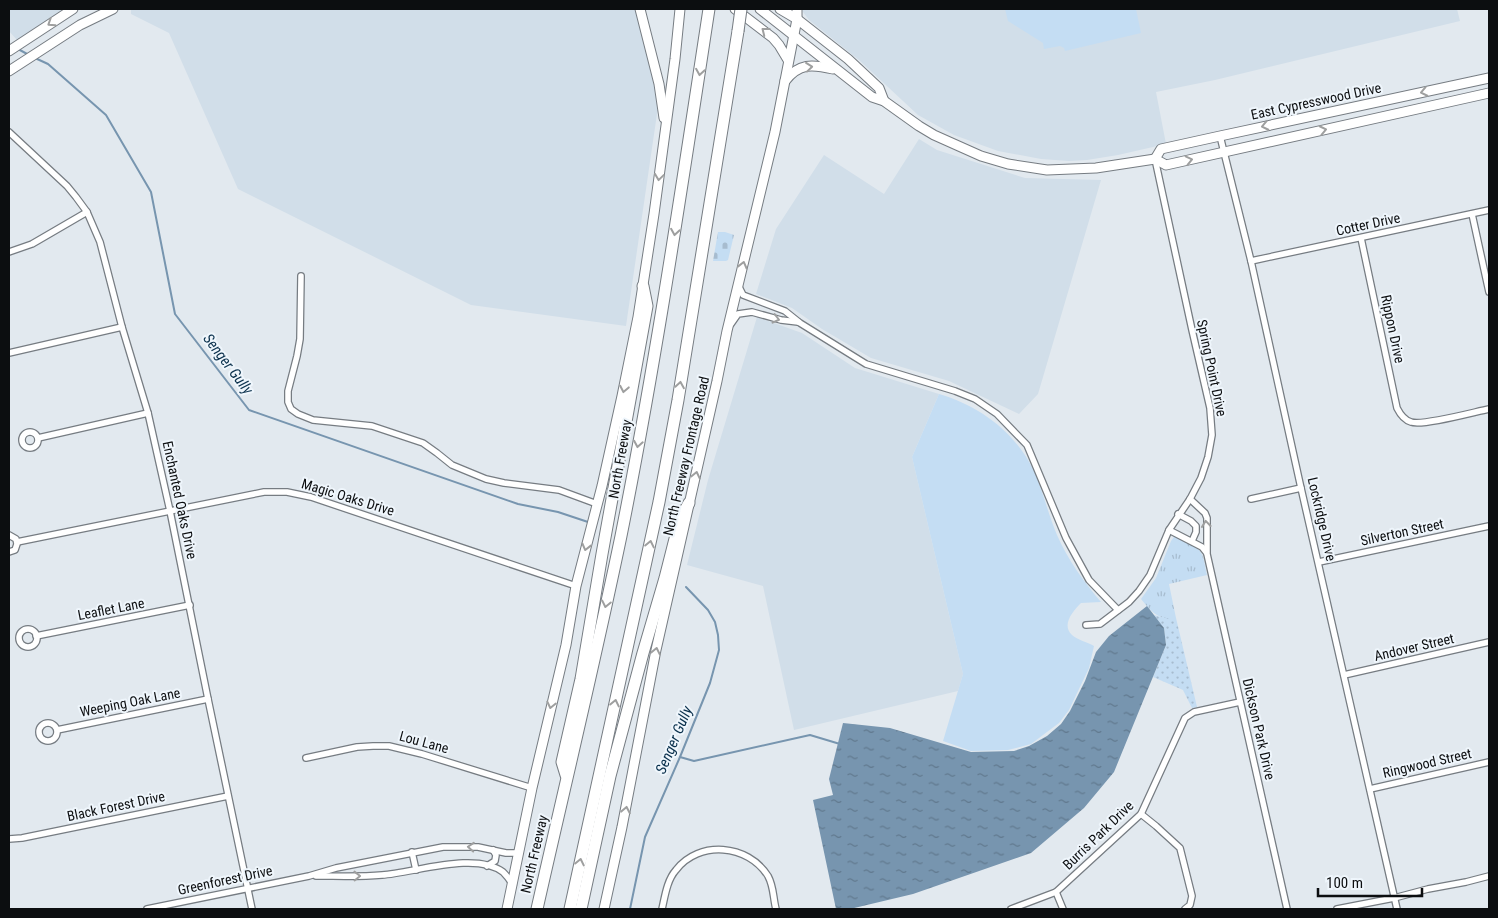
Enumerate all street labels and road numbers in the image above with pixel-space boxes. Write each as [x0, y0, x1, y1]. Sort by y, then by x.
street label: East Cypresswood Drive [1249, 79, 1383, 123]
street label: Cotter Drive [1334, 209, 1402, 239]
street label: Rippon Drive [1378, 293, 1408, 365]
street label: Spring Point Drive [1194, 318, 1230, 418]
street label: North Freeway Frontage Road [660, 375, 712, 537]
street label: North Freeway [605, 418, 635, 500]
street label: Enchanted Oaks Drive [160, 440, 200, 561]
street label: Magic Oaks Drive [300, 475, 397, 519]
street label: Lockridge Drive [1305, 476, 1340, 563]
street label: Silverton Street [1359, 515, 1445, 549]
street label: Leaflet Lane [76, 595, 146, 623]
street label: Andover Street [1373, 630, 1455, 664]
street label: Dickson Park Drive [1240, 677, 1279, 782]
street label: Weeping Oak Lane [78, 684, 182, 720]
street label: Lou Lane [398, 728, 451, 756]
street label: Ringwood Street [1381, 745, 1473, 781]
street label: Black Forest Drive [66, 788, 167, 824]
street label: Burris Park Drive [1059, 797, 1137, 873]
street label: North Freeway [517, 813, 551, 895]
street label: Greenforest Drive [176, 862, 274, 898]

